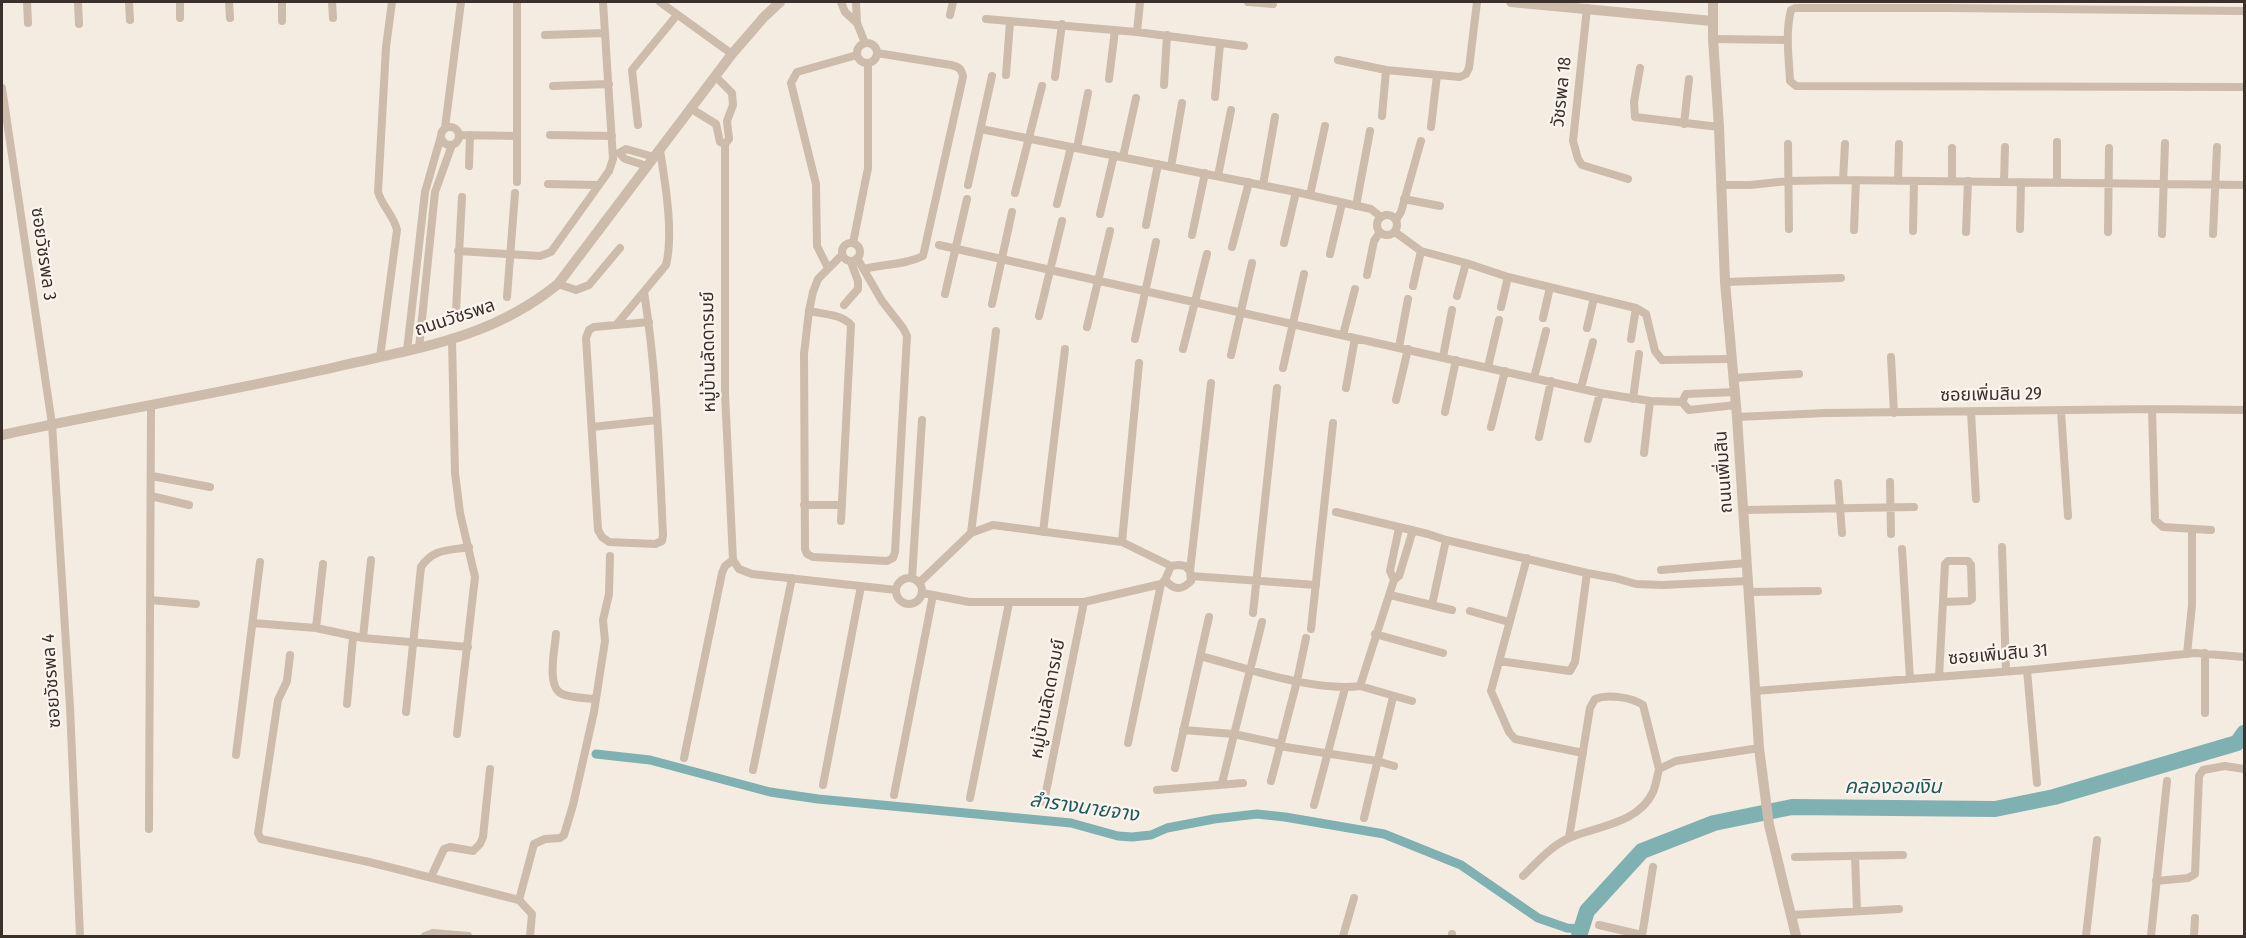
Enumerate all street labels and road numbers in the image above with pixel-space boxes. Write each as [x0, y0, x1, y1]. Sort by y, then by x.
street label: วัชรพล 18 [1548, 56, 1576, 128]
street label: ซอยวัชรพล 3 [26, 206, 60, 302]
street label: หมู่บ้านลัดดารมย์ [697, 291, 721, 413]
street label: ถนนวัชรพล [412, 295, 498, 341]
street label: ซอยเพิ่มสิน 29 [1940, 383, 2042, 407]
street label: ถนนเพิ่มสิน [1710, 430, 1738, 514]
street label: ซอยวัชรพล 4 [38, 633, 66, 729]
street label: หมู่บ้านลัดดารมย์ [1026, 637, 1070, 761]
street label: ซอยเพิ่มสิน 31 [1947, 640, 2049, 670]

